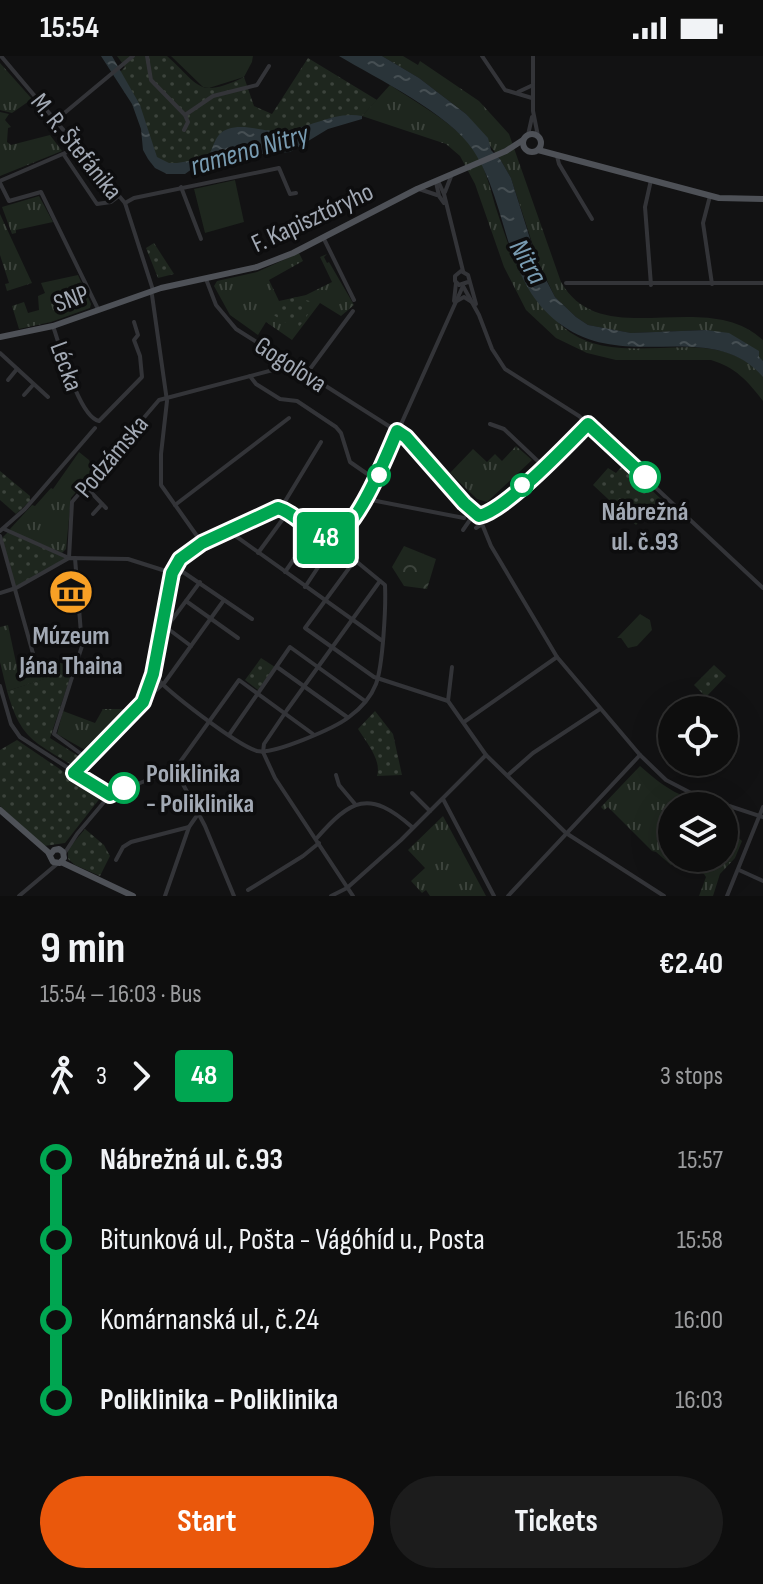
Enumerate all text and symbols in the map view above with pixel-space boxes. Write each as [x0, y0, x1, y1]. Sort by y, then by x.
text: 15:54 [40, 10, 99, 46]
street label: M. R. Štefánika [24, 87, 128, 206]
water label: rameno Nitry [187, 118, 313, 183]
street label: F. Kapisztóryho [247, 177, 378, 260]
water label: Nitra [502, 233, 554, 291]
street label: SNP [50, 279, 93, 320]
street label: Gogoľova [248, 331, 332, 400]
street label: Lécka [42, 338, 89, 395]
street label: Podzámska [69, 409, 155, 504]
marker: Nábrežná ul. č.93 [630, 462, 660, 492]
unlabelled marker [368, 464, 390, 486]
unlabelled marker [511, 474, 533, 496]
place label: Nábrežná ul. č.93 [602, 497, 688, 558]
line badge: 48 [290, 512, 362, 564]
text: 48 [313, 521, 339, 554]
museum icon: Múzeum Jána Thaina [47, 568, 95, 616]
place label: Múzeum Jána Thaina [18, 621, 123, 682]
map controls [658, 696, 738, 872]
button: locate [658, 696, 738, 776]
place label: Poliklinika - Poliklinika [146, 759, 254, 820]
marker: Poliklinika - Poliklinika [109, 773, 139, 803]
button: layers [658, 792, 738, 872]
text: 9 min [40, 922, 125, 975]
text: €2.40 [659, 946, 723, 982]
text: 15:54 – 16:03 · Bus [40, 979, 202, 1010]
icon: walk [40, 1054, 84, 1098]
icon: forward [119, 1054, 163, 1098]
text: 48 [191, 1059, 217, 1092]
text: 3 [96, 1061, 107, 1092]
text: 3 stops [660, 1061, 723, 1092]
text: Nábrežná ul. č.93 [100, 1142, 283, 1178]
text: 15:57 [678, 1145, 723, 1176]
text: Bitunková ul., Pošta - Vágóhíd u., Posta [100, 1222, 485, 1258]
text: 15:58 [677, 1225, 723, 1256]
text: Komárnanská ul., č.24 [100, 1302, 319, 1338]
text: 16:00 [674, 1305, 723, 1336]
text: Poliklinika - Poliklinika [100, 1382, 338, 1418]
text: 16:03 [675, 1385, 723, 1416]
button: Start [40, 1476, 374, 1568]
button: Tickets [390, 1476, 723, 1568]

